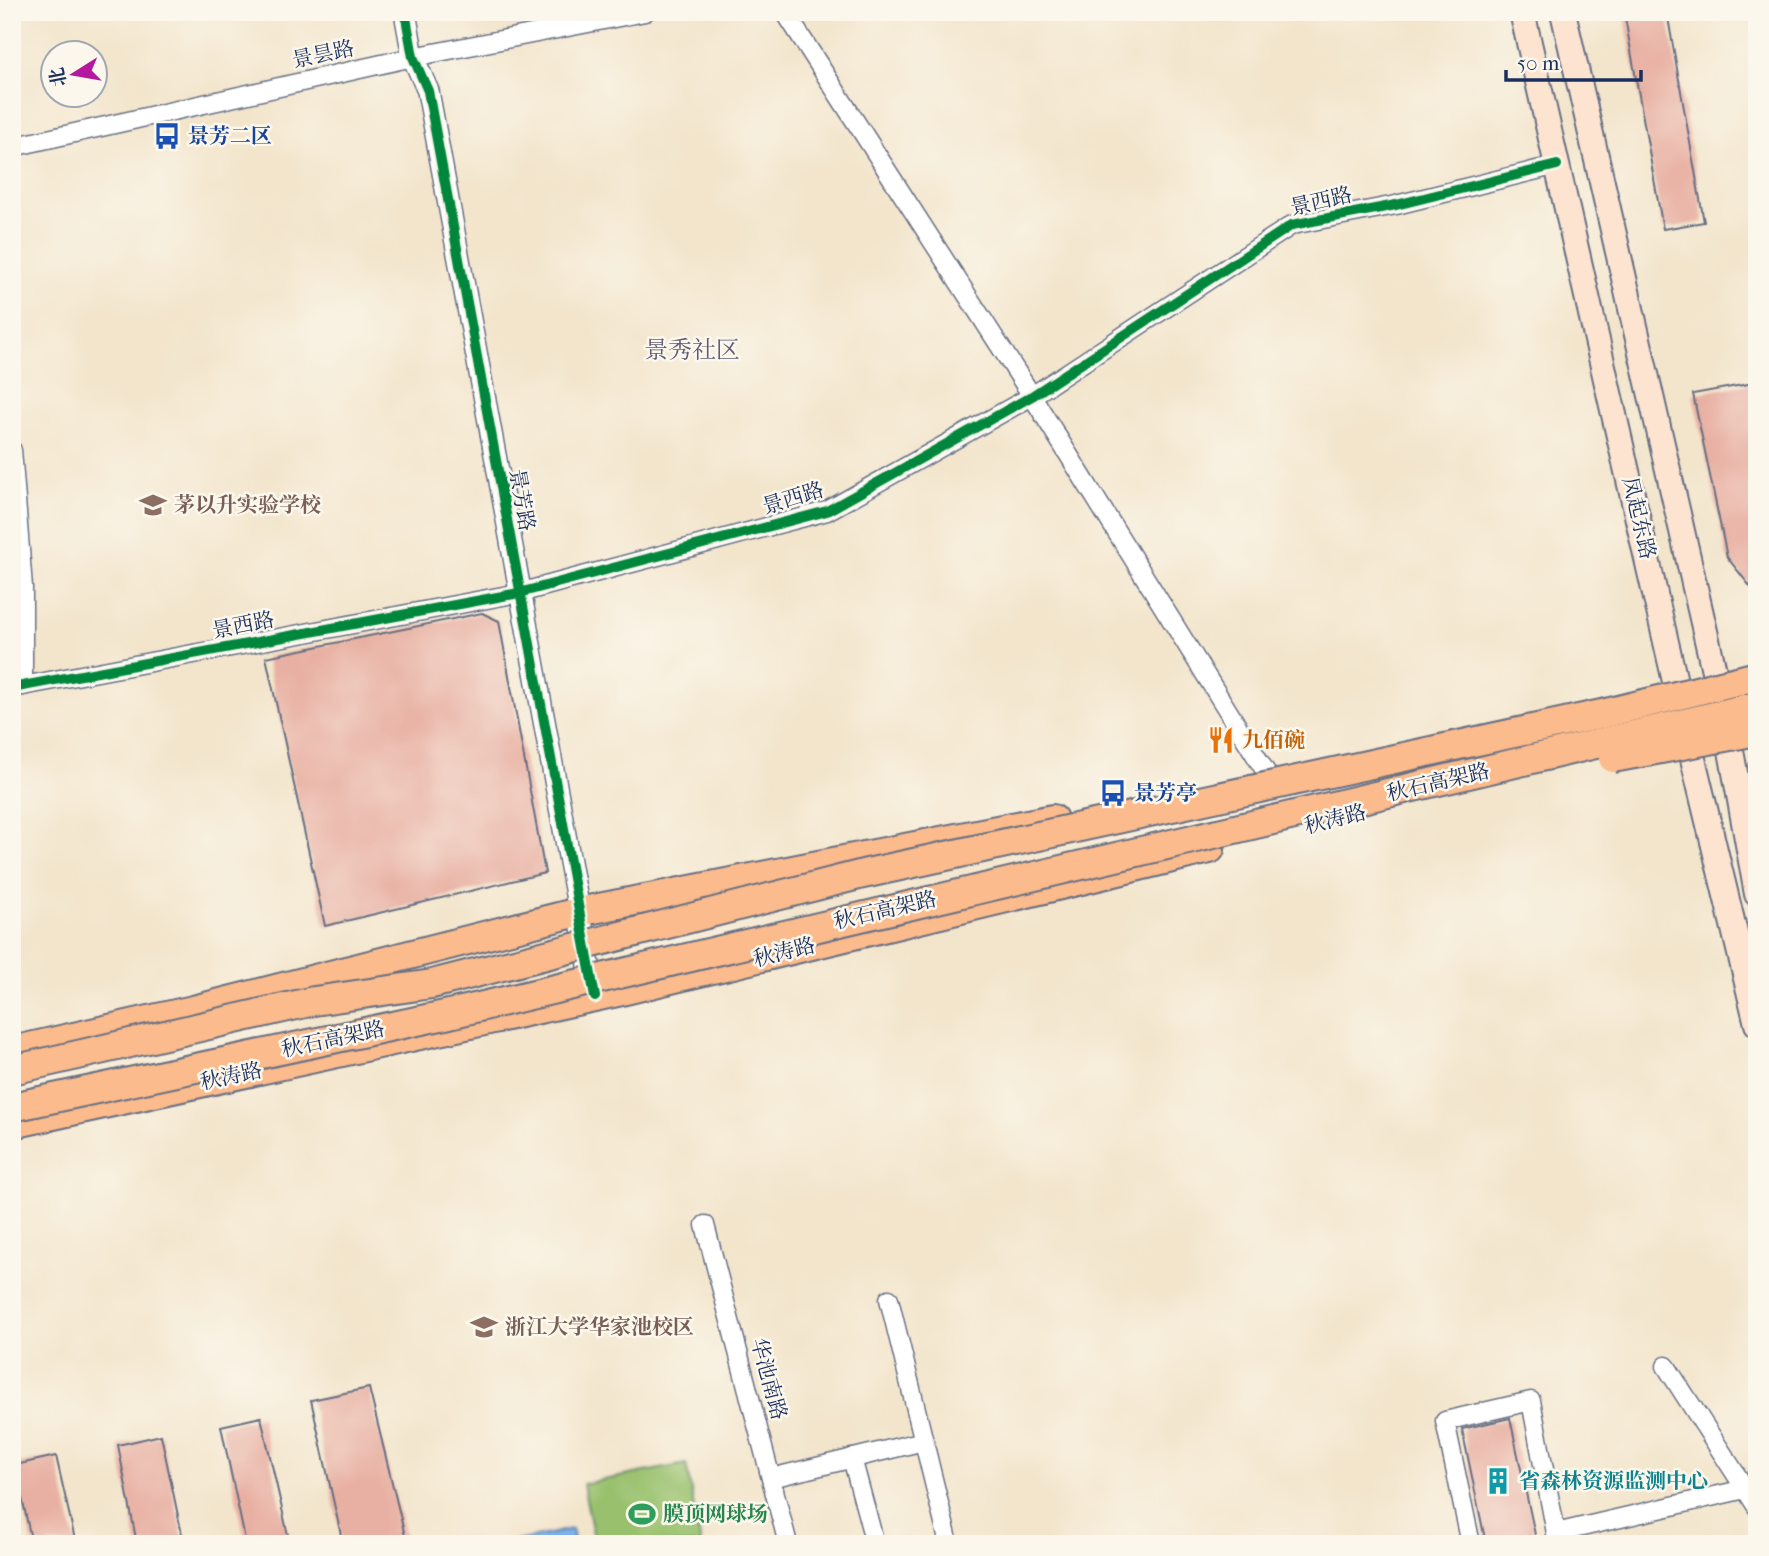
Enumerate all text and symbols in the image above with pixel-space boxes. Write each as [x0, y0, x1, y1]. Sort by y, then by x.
street label: 景昙路 [290, 36, 356, 72]
north arrow [38, 38, 108, 108]
scale bar [1506, 38, 1641, 82]
text: 50 m [1517, 51, 1560, 75]
text: 北 [46, 66, 71, 88]
bus stop icon: 景芳二区 [152, 121, 182, 151]
place label: 景芳二区 [188, 124, 272, 148]
street label: 景西路 [1288, 182, 1354, 220]
district label: 景秀社区 [644, 336, 740, 364]
street label: 景芳路 [505, 467, 539, 533]
street label: 凤起东路 [1618, 474, 1660, 562]
street label: 景西路 [759, 477, 827, 519]
school or university icon: 茅以升实验学校 [138, 490, 168, 520]
place label: 茅以升实验学校 [174, 493, 321, 517]
street label: 景西路 [210, 607, 276, 643]
restaurant icon: 九佰碗 [1206, 725, 1236, 755]
place label: 九佰碗 [1242, 728, 1305, 752]
street label: 秋石高架路 [1384, 758, 1492, 806]
bus stop icon: 景芳亭 [1098, 778, 1128, 808]
place label: 景芳亭 [1134, 781, 1197, 805]
street label: 秋涛路 [1302, 800, 1368, 838]
street label: 秋石高架路 [831, 886, 939, 934]
street label: 秋涛路 [751, 933, 817, 971]
street label: 秋石高架路 [279, 1016, 387, 1062]
street label: 秋涛路 [198, 1058, 264, 1094]
school or university icon: 浙江大学华家池校区 [469, 1312, 499, 1342]
place label: 浙江大学华家池校区 [505, 1315, 694, 1339]
street label: 华池南路 [747, 1335, 791, 1423]
building icon: 省森林资源监测中心 [1483, 1466, 1513, 1496]
place label: 省森林资源监测中心 [1519, 1469, 1708, 1493]
sports icon: 膜顶网球场 [627, 1499, 657, 1529]
place label: 膜顶网球场 [663, 1502, 768, 1526]

